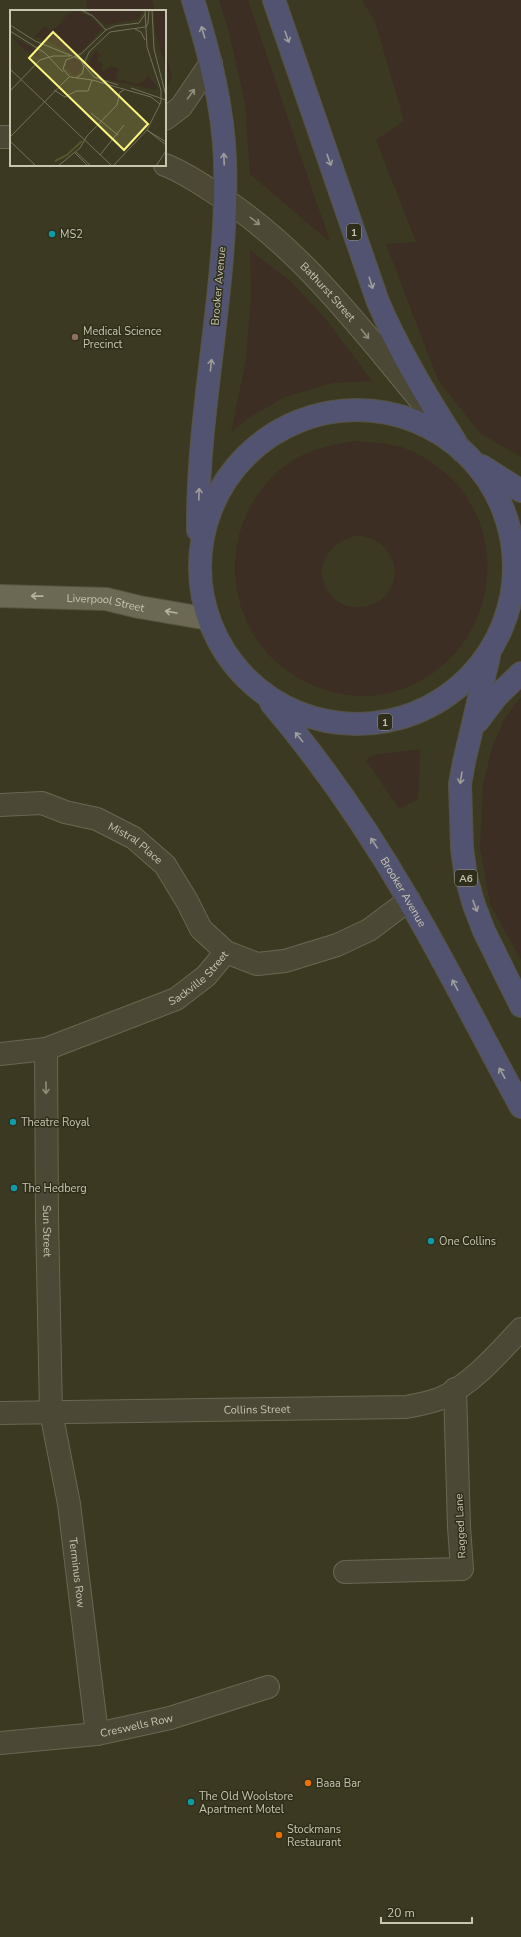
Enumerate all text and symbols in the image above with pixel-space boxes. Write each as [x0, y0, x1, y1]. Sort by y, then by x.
inset map [10, 10, 166, 166]
one-way arrow [198, 26, 206, 38]
one-way arrow [283, 31, 291, 43]
one-way arrow [187, 89, 195, 100]
one-way arrow [220, 153, 228, 166]
one-way arrow [326, 153, 333, 166]
one-way arrow [250, 217, 261, 225]
road number: 1 [347, 224, 361, 240]
place label: MS2 [60, 227, 83, 242]
marker: MS2 [47, 229, 57, 239]
street label: Brooker Avenue [208, 246, 229, 326]
street label: Bathurst Street [297, 259, 359, 325]
one-way arrow [368, 276, 375, 289]
place label: Medical Science Precinct [83, 324, 162, 352]
one-way arrow [361, 328, 370, 339]
marker: Medical Science Precinct [70, 332, 80, 342]
one-way arrow [207, 359, 215, 372]
one-way arrow [195, 488, 203, 501]
street label: Liverpool Street [66, 591, 146, 616]
one-way arrow [31, 593, 44, 600]
one-way arrow [165, 608, 178, 616]
road number: 1 [378, 714, 392, 730]
one-way arrow [295, 731, 303, 742]
one-way arrow [457, 771, 465, 784]
street label: Mistral Place [105, 819, 166, 868]
one-way arrow [370, 838, 378, 849]
street label: Brooker Avenue [377, 854, 430, 930]
road number: A6 [455, 870, 477, 886]
one-way arrow [471, 900, 479, 912]
street label: Sackville Street [166, 948, 232, 1009]
one-way arrow [451, 979, 458, 991]
one-way arrow [498, 1067, 506, 1079]
one-way arrow [42, 1081, 50, 1094]
place label: Theatre Royal [21, 1115, 91, 1130]
marker: Theatre Royal [8, 1117, 18, 1127]
place label: The Hedberg [22, 1181, 87, 1196]
marker: The Hedberg [9, 1183, 19, 1193]
street label: Sun Street [39, 1205, 55, 1257]
place label: One Collins [439, 1234, 496, 1249]
marker: One Collins [426, 1236, 436, 1246]
street label: Collins Street [224, 1402, 291, 1418]
street label: Ragged Lane [451, 1493, 470, 1559]
street label: Terminus Row [65, 1537, 89, 1609]
street label: Creswells Row [99, 1710, 175, 1741]
place label: Baaa Bar [316, 1776, 361, 1791]
marker: Baaa Bar [303, 1778, 313, 1788]
place label: The Old Woolstore Apartment Motel [199, 1789, 293, 1817]
marker: The Old Woolstore Apartment Motel [186, 1797, 196, 1807]
place label: Stockmans Restaurant [287, 1822, 341, 1850]
marker: Stockmans Restaurant [274, 1830, 284, 1840]
scale bar [381, 1899, 472, 1925]
text: 20 m [387, 1905, 415, 1921]

